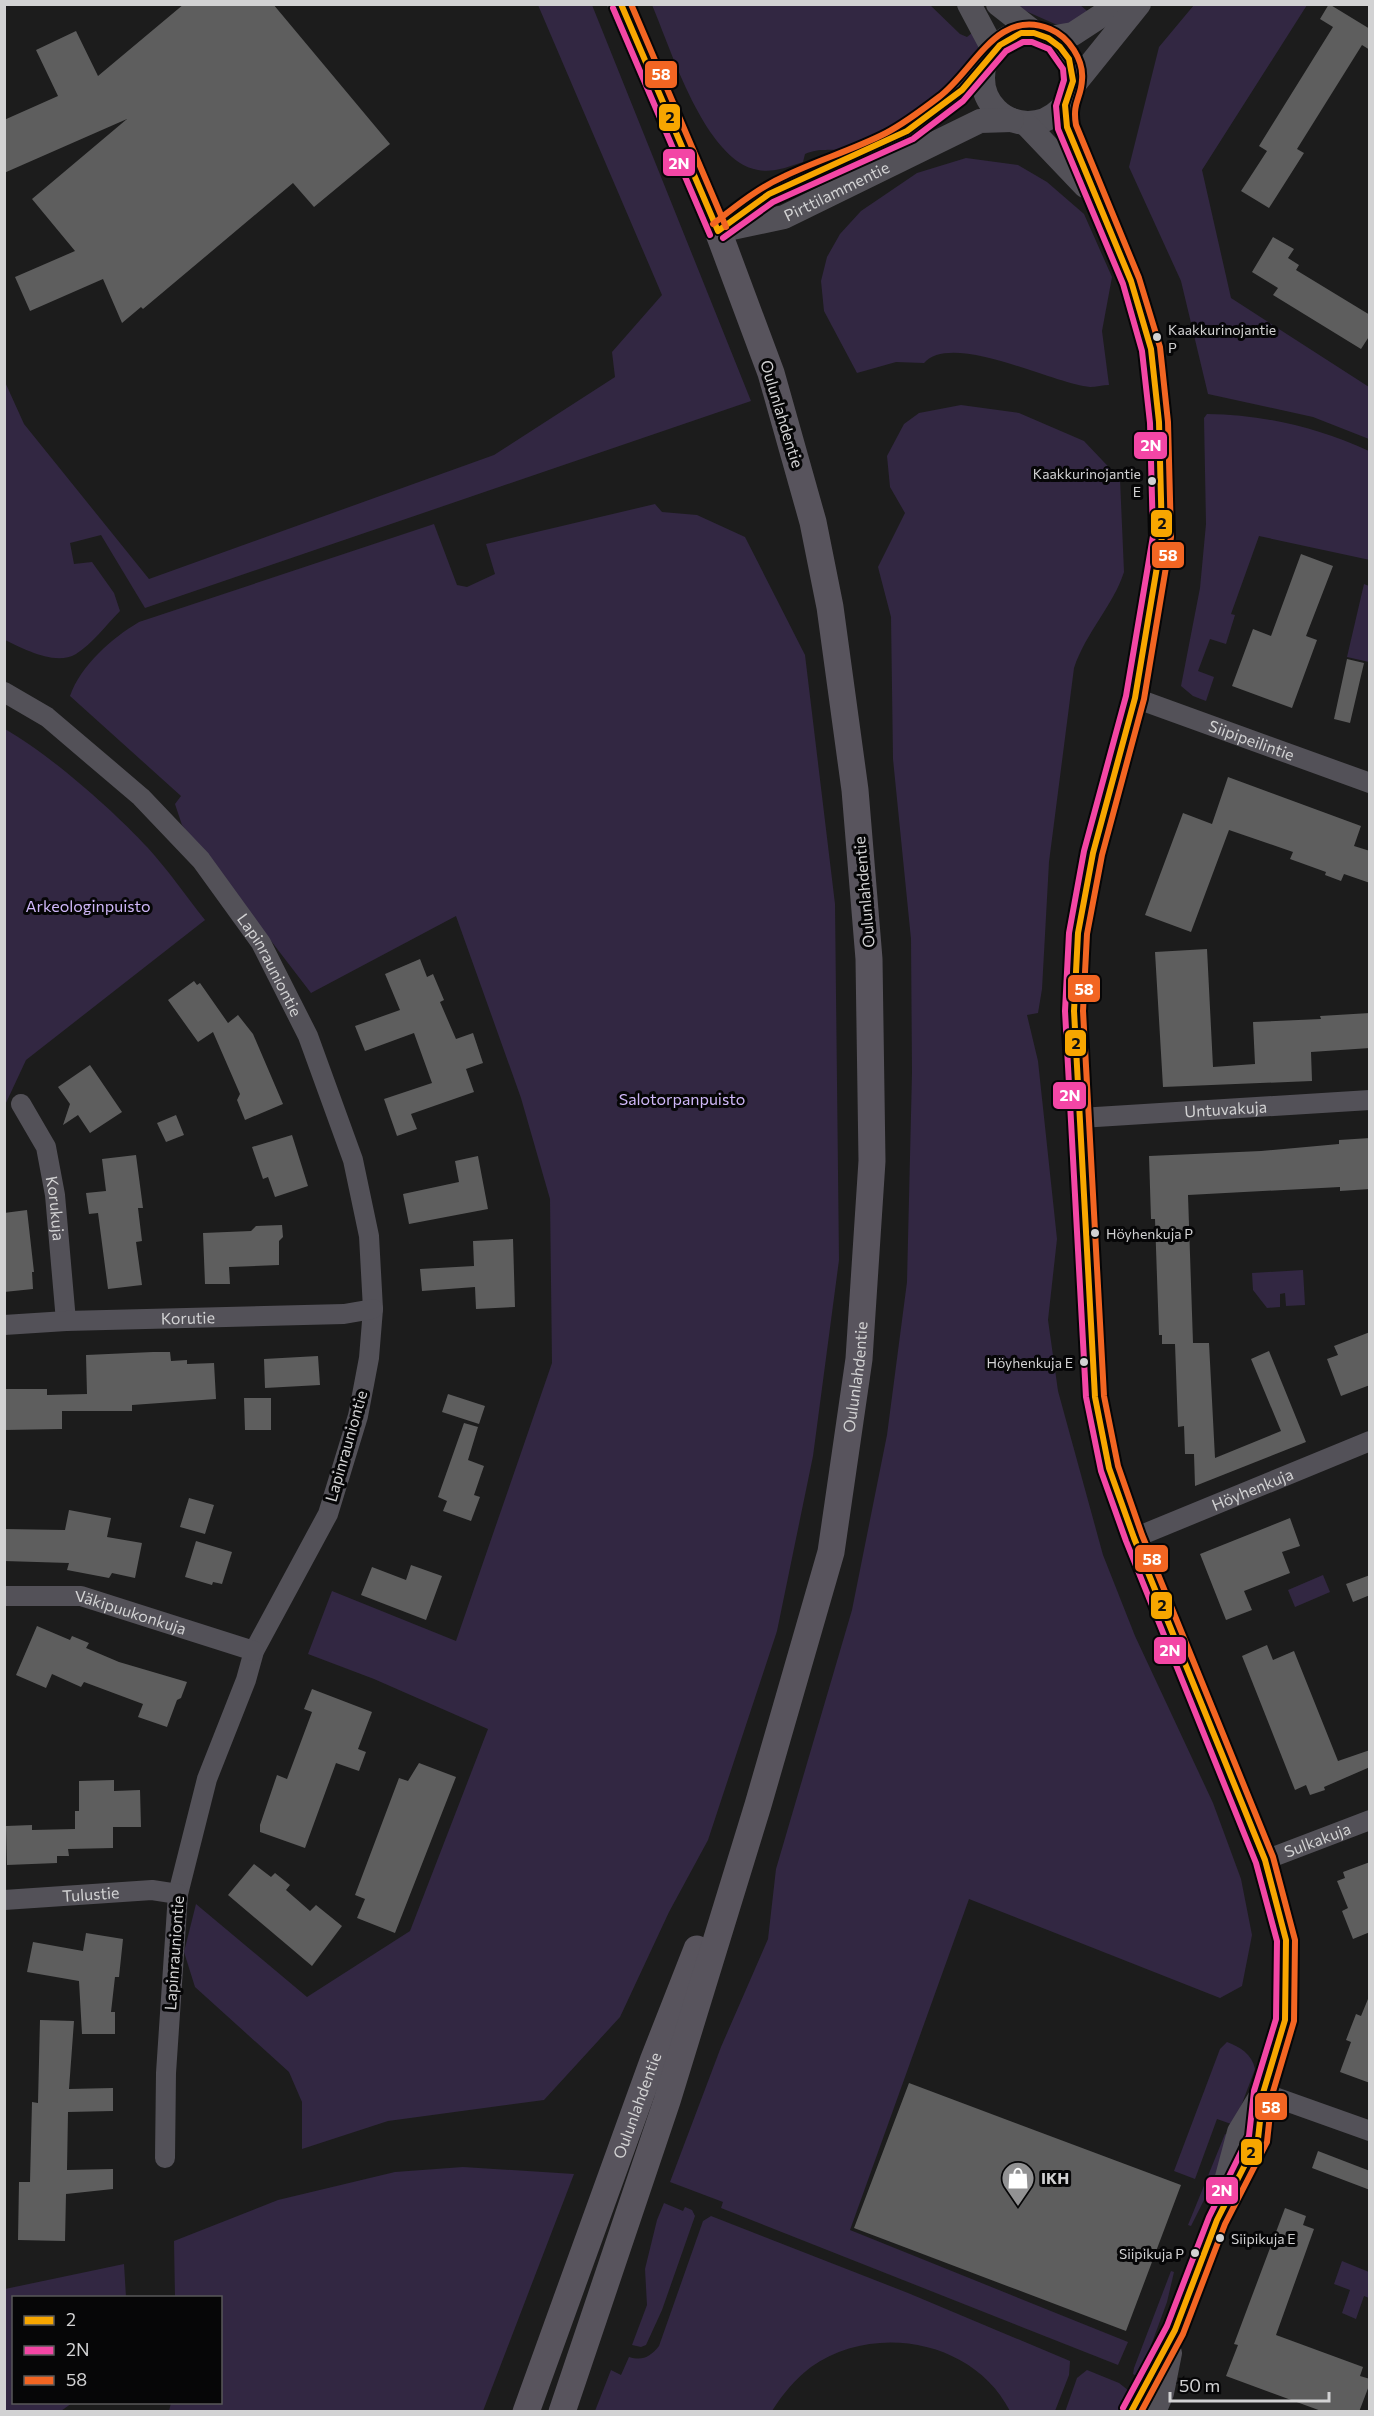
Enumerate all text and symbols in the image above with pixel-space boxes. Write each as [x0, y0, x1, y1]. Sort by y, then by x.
line badge: 58 [644, 60, 678, 89]
text: 58 [651, 64, 671, 83]
line badge: 2 [658, 103, 681, 132]
text: 2 [665, 107, 675, 126]
line badge: 2N [662, 148, 696, 177]
text: 2N [668, 153, 690, 172]
street label: Pirttilammentie [781, 157, 892, 225]
place label: Kaakkurinojantie P [1168, 321, 1276, 356]
marker: Kaakkurinojantie P [1151, 331, 1163, 343]
street label: Oulunlahdentie [757, 358, 808, 470]
line badge: 2N [1133, 431, 1168, 460]
text: 2N [1140, 435, 1162, 454]
place label: Kaakkurinojantie E [1033, 465, 1141, 500]
marker: Kaakkurinojantie E [1146, 475, 1158, 487]
line badge: 2 [1150, 509, 1173, 538]
text: 2 [1157, 513, 1167, 532]
line badge: 58 [1151, 541, 1185, 569]
text: 58 [1158, 545, 1178, 564]
street label: Siipipeilintie [1206, 716, 1297, 764]
street label: Oulunlahdentie [849, 836, 878, 949]
park label: Arkeologinpuisto [25, 896, 151, 915]
street label: Lapinrauniontie [234, 910, 306, 1019]
line badge: 58 [1067, 974, 1101, 1003]
text: 58 [1074, 979, 1094, 998]
line badge: 2 [1064, 1029, 1087, 1057]
text: 2 [1071, 1033, 1081, 1052]
line badge: 2N [1052, 1081, 1087, 1110]
text: 2N [1059, 1085, 1081, 1104]
park label: Salotorpanpuisto [619, 1089, 745, 1108]
street label: Untuvakuja [1184, 1096, 1268, 1121]
street label: Korukuja [43, 1174, 69, 1242]
place label: Höyhenkuja P [1106, 1225, 1193, 1242]
marker: Höyhenkuja P [1089, 1227, 1101, 1239]
street label: Korutie [160, 1307, 215, 1328]
street label: Oulunlahdentie [838, 1321, 870, 1434]
place label: Höyhenkuja E [986, 1354, 1073, 1371]
marker: Höyhenkuja E [1078, 1356, 1090, 1368]
street label: Lapinrauniontie [321, 1388, 370, 1504]
street label: Höyhenkuja [1209, 1464, 1296, 1514]
line badge: 58 [1134, 1544, 1169, 1573]
text: 58 [1142, 1549, 1162, 1568]
street label: Väkipuukonkuja [75, 1586, 189, 1638]
line badge: 2 [1150, 1591, 1173, 1620]
text: 2 [1157, 1595, 1167, 1614]
line badge: 2N [1153, 1636, 1187, 1665]
text: 2N [1159, 1640, 1181, 1659]
street label: Sulkakuja [1281, 1818, 1353, 1861]
street label: Tulustie [62, 1882, 120, 1905]
street label: Lapinrauniontie [160, 1895, 187, 2011]
street label: Oulunlahdentie [608, 2049, 665, 2161]
line badge: 58 [1254, 2092, 1288, 2121]
text: 58 [1261, 2097, 1281, 2116]
line badge: 2 [1240, 2138, 1263, 2166]
text: 2 [1246, 2142, 1256, 2161]
shop icon: IKH [1000, 2160, 1036, 2207]
place label: IKH [1041, 2168, 1069, 2187]
line badge: 2N [1205, 2176, 1239, 2205]
text: 2N [1211, 2180, 1233, 2199]
place label: Siipikuja E [1231, 2230, 1296, 2247]
marker: Siipikuja E [1214, 2232, 1226, 2244]
place label: Siipikuja P [1119, 2245, 1184, 2262]
marker: Siipikuja P [1189, 2247, 1201, 2259]
legend [12, 2296, 222, 2404]
text: 2 [66, 2308, 76, 2330]
text: 2N [66, 2338, 90, 2360]
scale bar [1170, 2365, 1329, 2403]
text: 58 [66, 2368, 87, 2390]
text: 50 m [1179, 2374, 1220, 2396]

